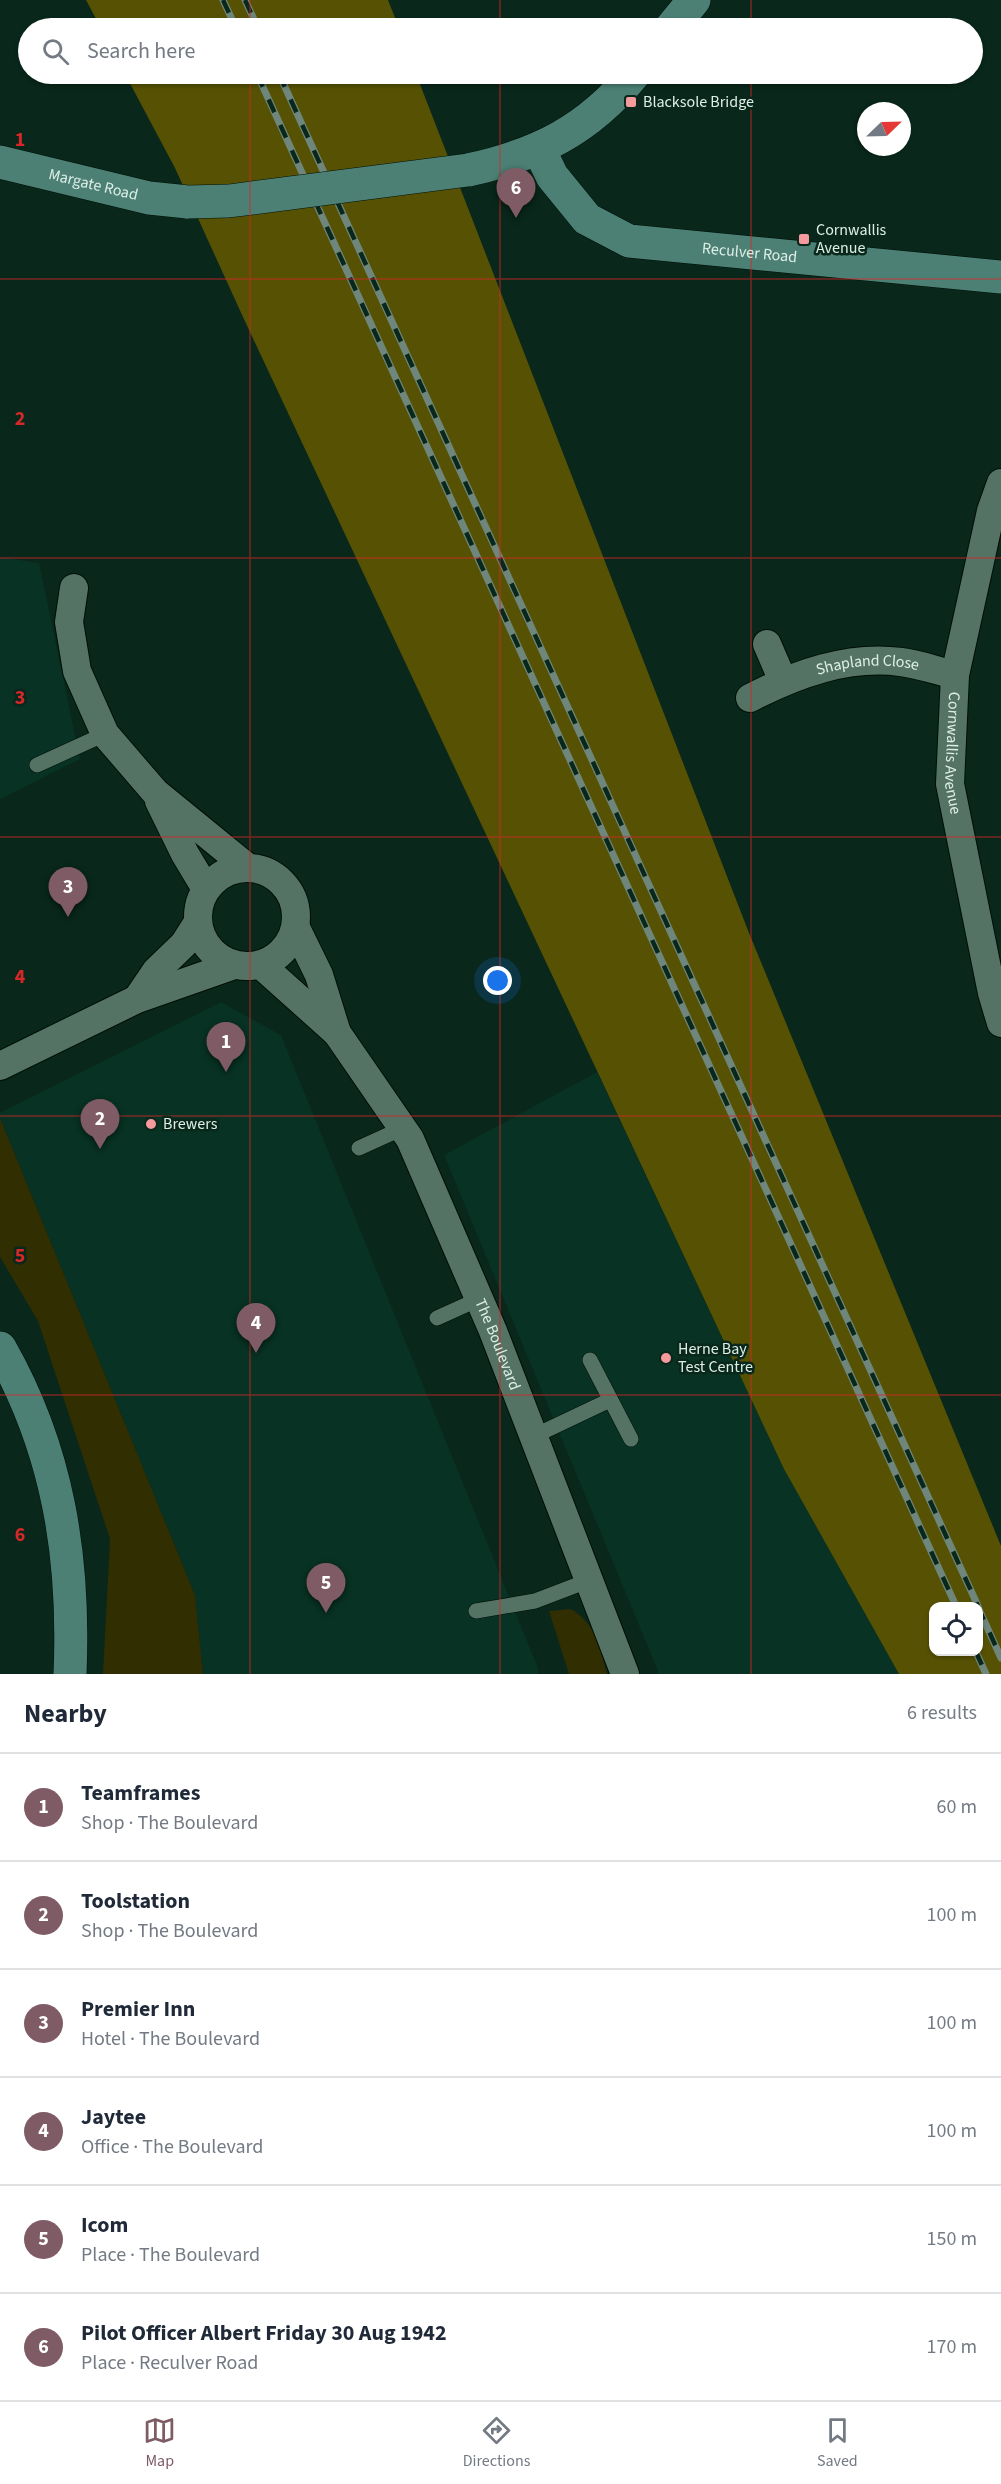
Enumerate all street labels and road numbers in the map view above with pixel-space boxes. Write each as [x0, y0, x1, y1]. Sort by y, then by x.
street label: Margate Road [46, 163, 140, 206]
street label: Reculver Road [701, 237, 798, 268]
street label: Shapland Close [813, 649, 921, 681]
street label: Cornwallis Avenue [939, 691, 967, 816]
street label: The Boulevard [469, 1295, 526, 1393]

